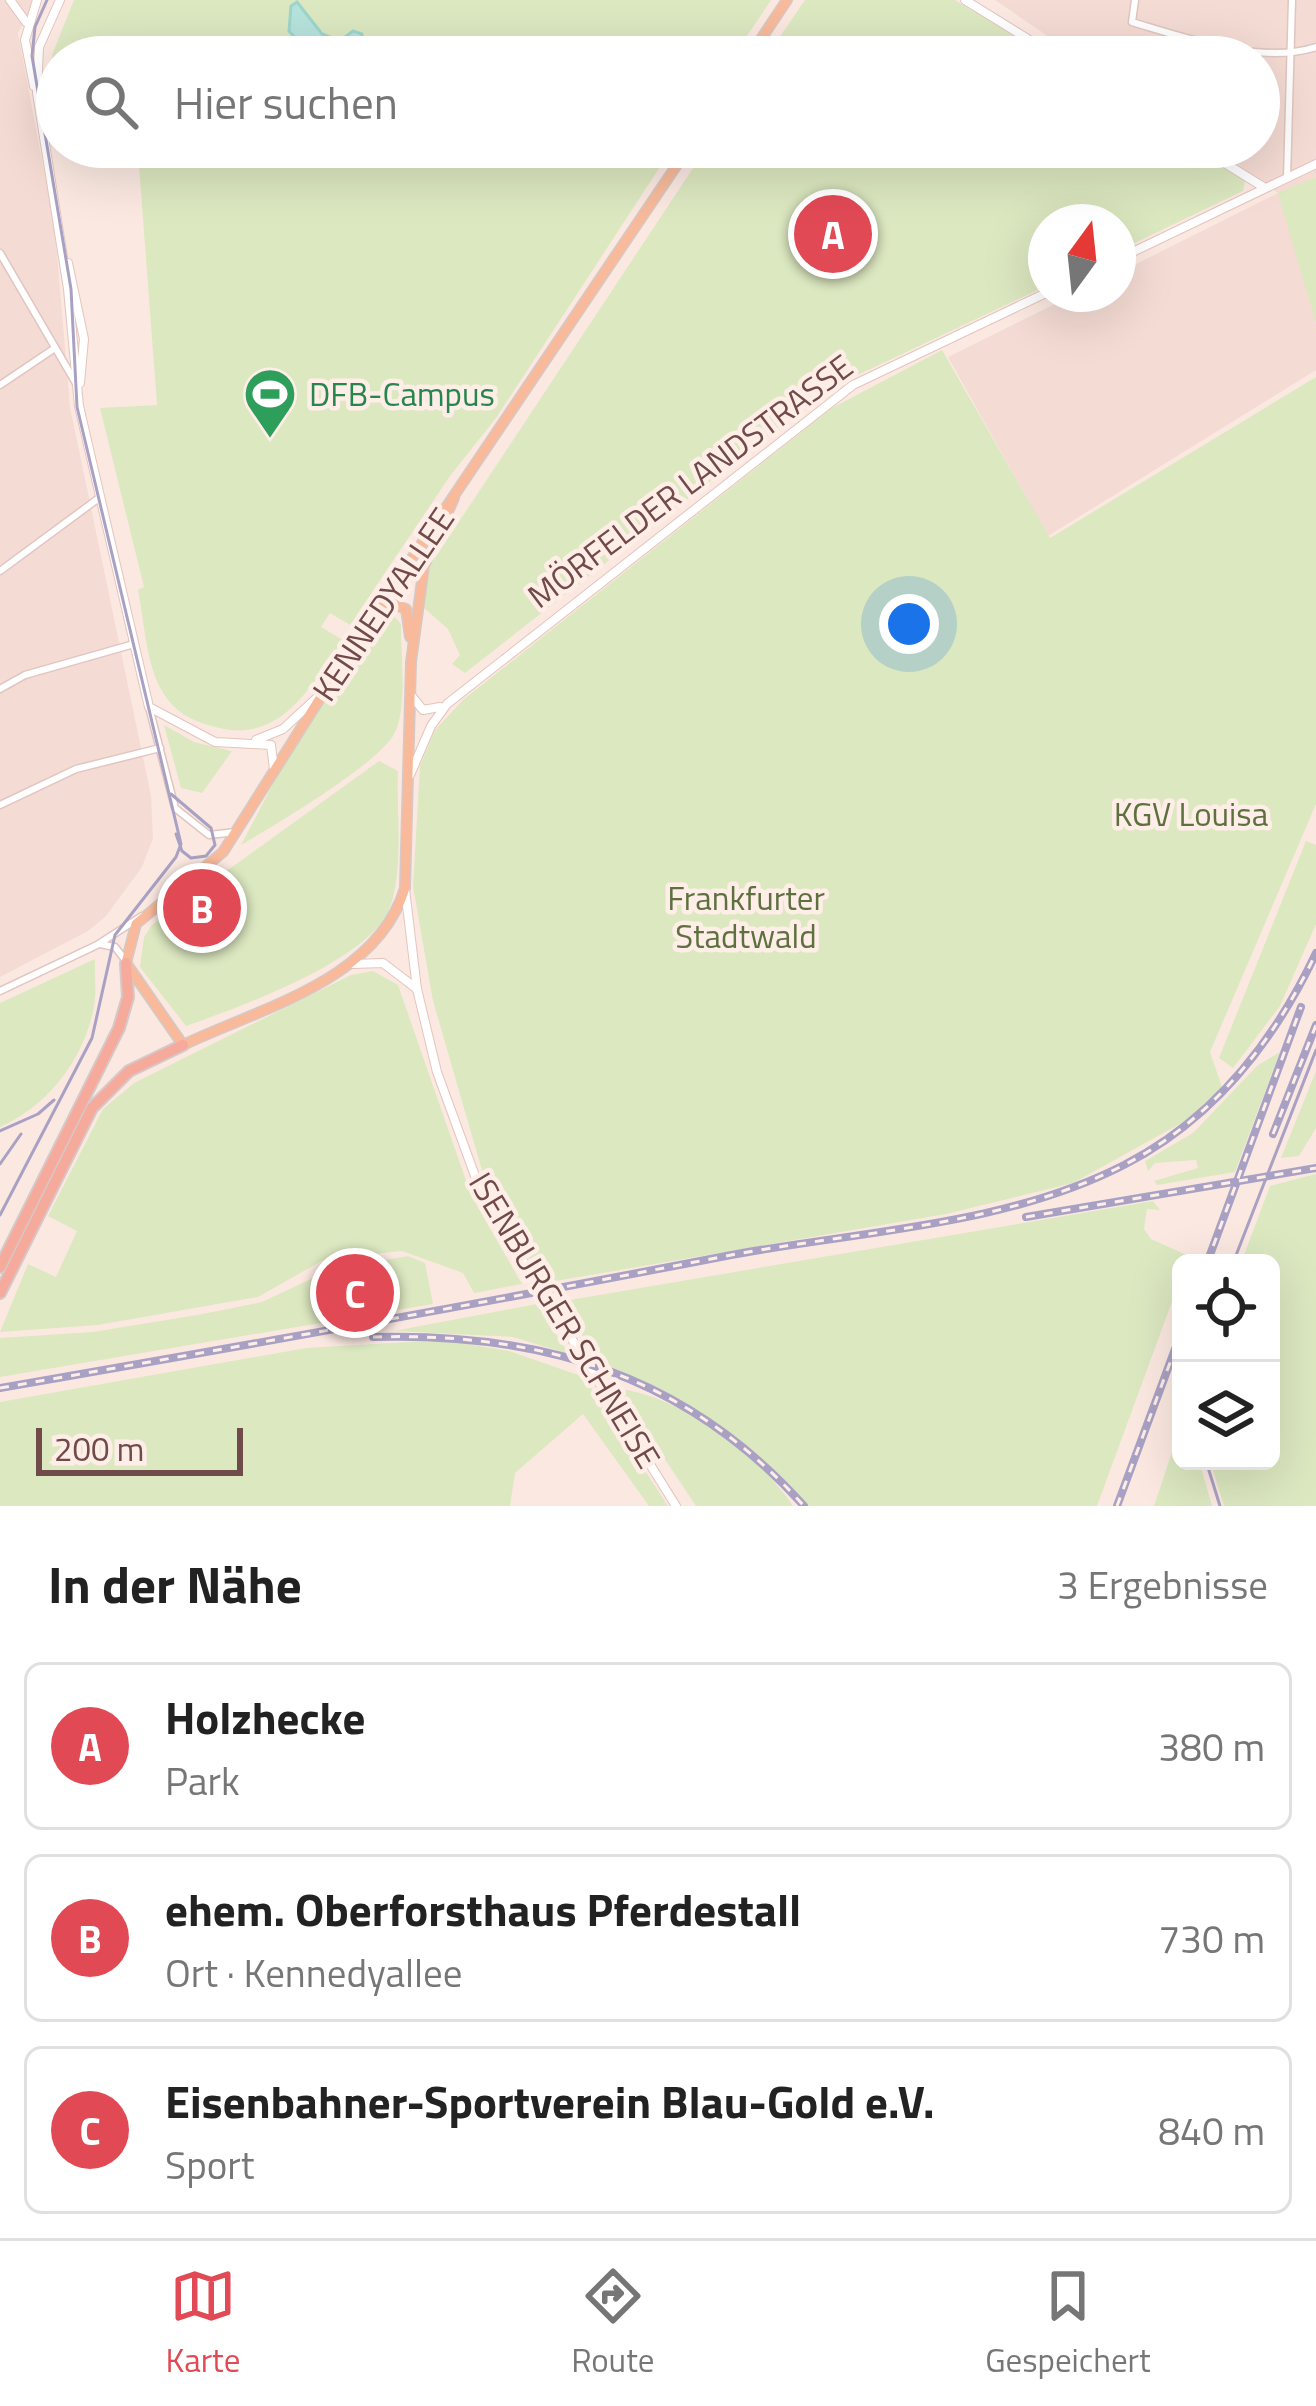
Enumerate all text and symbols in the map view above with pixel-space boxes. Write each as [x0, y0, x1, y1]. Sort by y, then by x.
search box [36, 36, 1280, 168]
text: Hier suchen [174, 68, 398, 136]
icon: search [78, 69, 144, 135]
pin: A [794, 189, 872, 279]
north arrow [1028, 204, 1136, 312]
street label: MÖRFELDER LANDSTRASSE [517, 342, 863, 620]
sports icon: DFB-Campus [242, 366, 298, 440]
place label: DFB-Campus [309, 369, 495, 419]
street label: KENNEDYALLEE [300, 497, 466, 711]
your location [879, 594, 939, 654]
park label: KGV Louisa [1114, 789, 1268, 839]
pin: B [163, 863, 241, 953]
park label: Frankfurter Stadtwald [667, 873, 825, 961]
street label: ISENBURGER SCHNEISE [457, 1162, 673, 1478]
pin: C [316, 1248, 394, 1338]
map controls [1172, 1254, 1280, 1470]
button: locate [1172, 1254, 1280, 1362]
button: layers [1172, 1362, 1280, 1470]
scale bar [36, 1422, 243, 1475]
text: 200 m [54, 1424, 144, 1474]
text: In der Nähe [48, 1545, 302, 1623]
text: 3 Ergebnisse [1057, 1555, 1268, 1614]
text: Holzhecke [165, 1683, 365, 1751]
text: A [78, 1717, 102, 1776]
text: 380 m [1158, 1717, 1265, 1776]
text: Park [165, 1751, 240, 1810]
text: ehem. Oberforsthaus Pferdestall [165, 1875, 801, 1943]
text: B [78, 1909, 102, 1968]
text: 730 m [1158, 1909, 1265, 1968]
text: Ort · Kennedyallee [165, 1943, 463, 2002]
text: Eisenbahner-Sportverein Blau-Gold e.V. [165, 2067, 935, 2135]
text: C [79, 2101, 101, 2160]
text: 840 m [1158, 2101, 1265, 2160]
text: Sport [165, 2135, 254, 2194]
tab: Karte [165, 2263, 240, 2385]
tab: Route [571, 2263, 654, 2385]
tab: Gespeichert [985, 2263, 1151, 2385]

